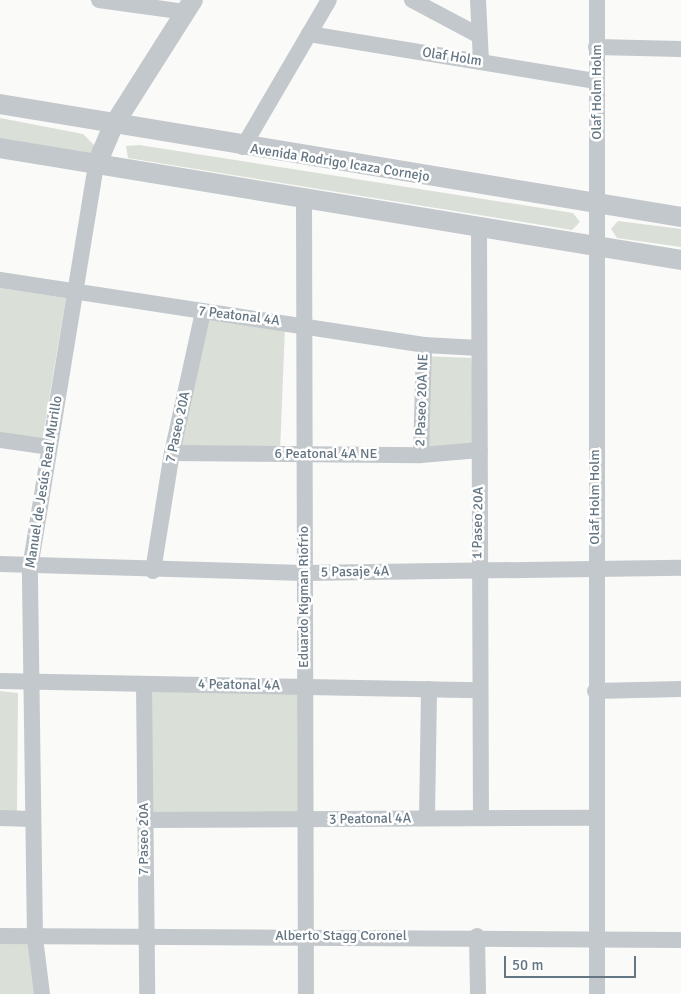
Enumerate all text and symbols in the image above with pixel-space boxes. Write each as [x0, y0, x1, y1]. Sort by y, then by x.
street label: Olaf Holm [421, 44, 483, 70]
street label: Olaf Holm Holm [589, 44, 605, 140]
street label: Avenida Rodrigo Icaza Cornejo [249, 141, 431, 185]
street label: 7 Peatonal 4A [197, 303, 281, 329]
street label: 2 Paseo 20A NE [412, 353, 432, 447]
street label: 7 Paseo 20A [162, 390, 194, 464]
street label: Manuel de Jesús Real Murillo [22, 395, 66, 569]
street label: 6 Peatonal 4A NE [275, 446, 377, 462]
street label: Olaf Holm Holm [587, 449, 603, 545]
street label: 1 Paseo 20A [469, 487, 487, 559]
street label: Eduardo Kigman Riofrio [296, 526, 312, 668]
street label: 5 Pasaje 4A [320, 563, 390, 581]
street label: 4 Peatonal 4A [198, 676, 280, 694]
street label: 7 Paseo 20A [136, 803, 152, 875]
street label: 3 Peatonal 4A [329, 810, 411, 828]
street label: Alberto Stagg Coronel [275, 928, 407, 944]
scale bar [506, 946, 638, 978]
text: 50 m [512, 956, 543, 974]

